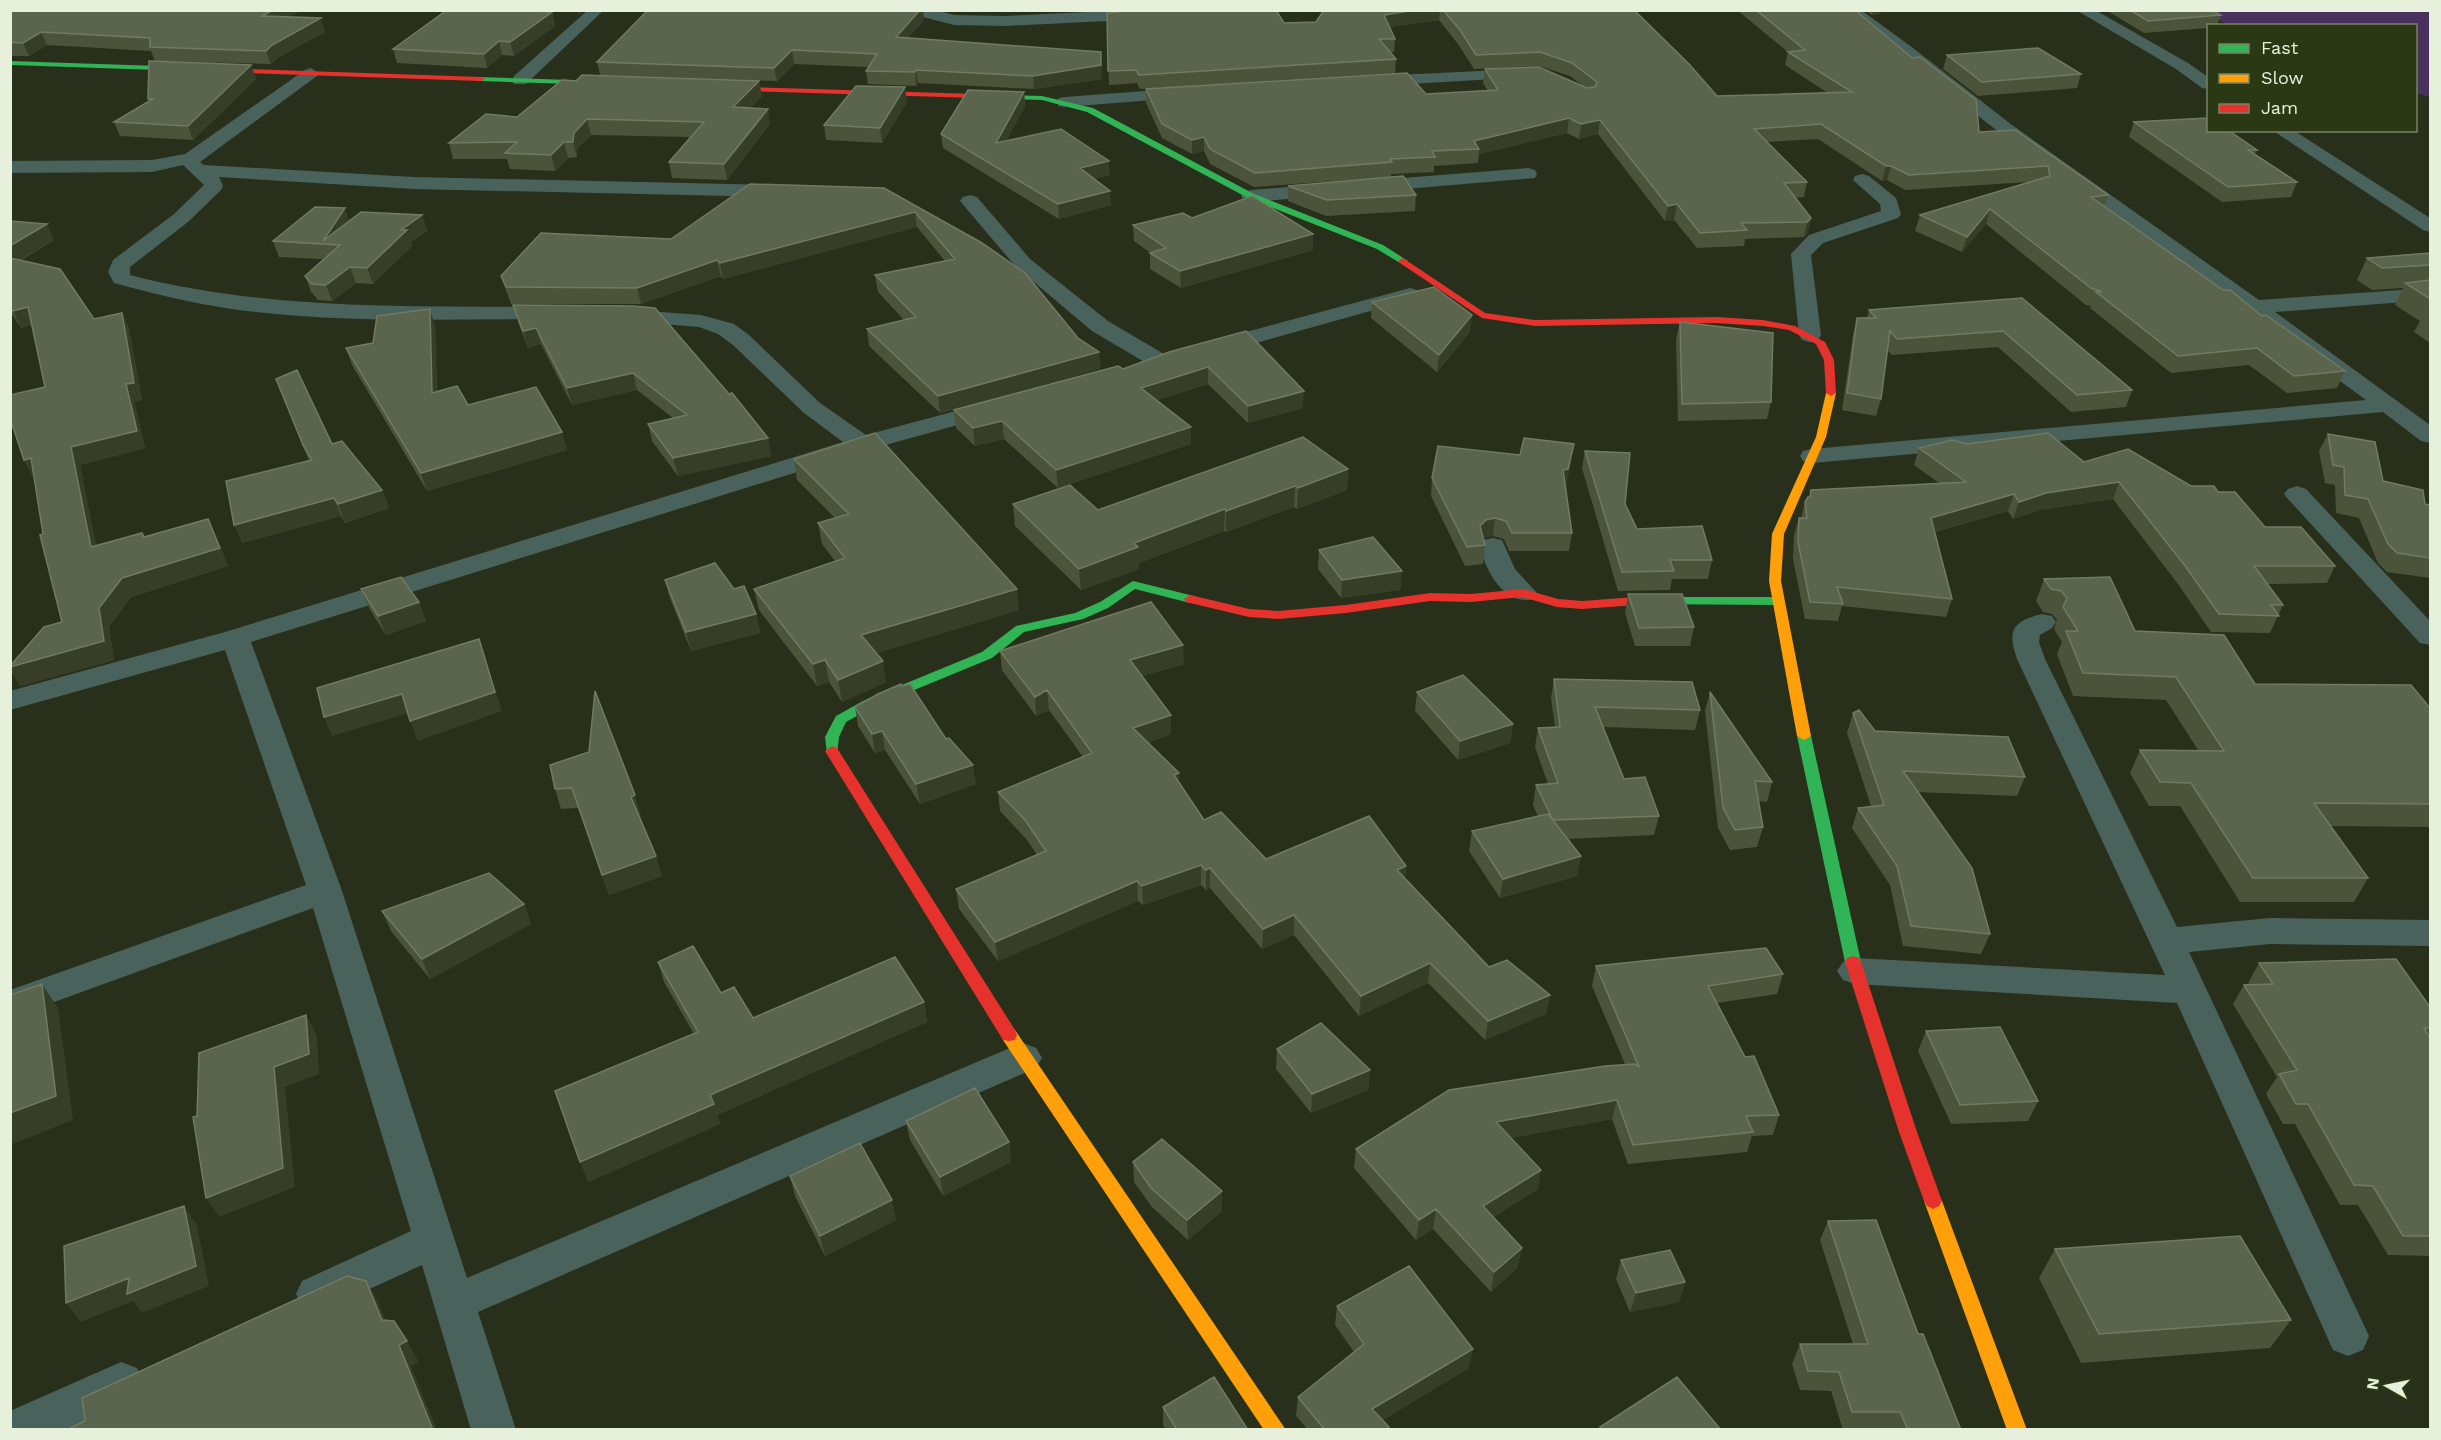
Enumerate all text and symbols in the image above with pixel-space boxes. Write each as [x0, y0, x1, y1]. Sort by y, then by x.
legend [2207, 24, 2417, 132]
text: Fast [2261, 37, 2299, 58]
text: Slow [2261, 67, 2304, 88]
text: Jam [2261, 97, 2298, 118]
north arrow [2357, 1356, 2417, 1416]
text: N [2362, 1376, 2383, 1391]

